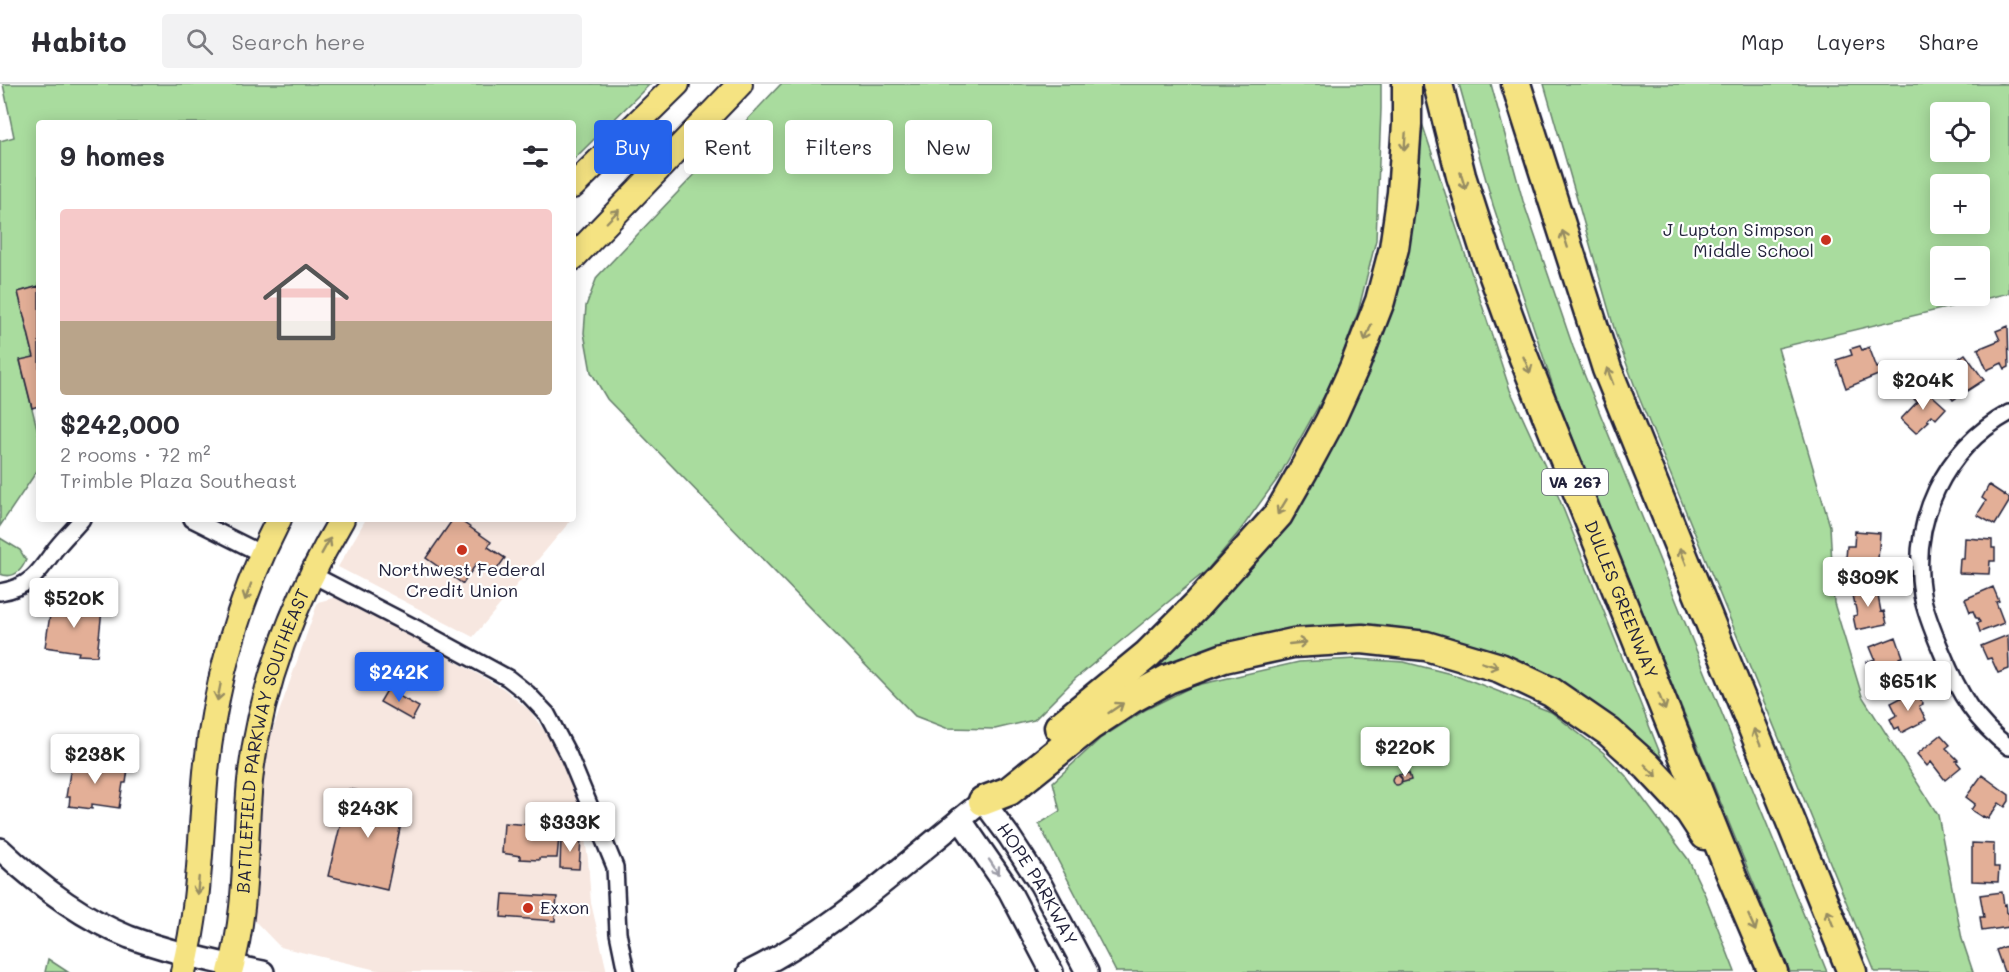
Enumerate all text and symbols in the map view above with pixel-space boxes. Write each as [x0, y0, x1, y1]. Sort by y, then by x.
search box [162, 14, 582, 68]
text: Habito [30, 23, 126, 59]
icon: search [183, 25, 216, 58]
text: Search here [231, 27, 365, 56]
text: Map [1741, 28, 1784, 55]
text: Layers [1817, 28, 1886, 55]
text: Share [1919, 28, 1979, 55]
map controls [1930, 102, 1990, 306]
button: locate [1930, 102, 1990, 162]
chip: Buy [594, 120, 672, 174]
chip: Rent [684, 120, 773, 174]
chip: Filters [785, 120, 893, 174]
chip: New [905, 120, 992, 174]
one-way arrow [1400, 132, 1411, 152]
text: 9 homes [60, 139, 165, 173]
icon: filters [519, 140, 552, 173]
one-way arrow [1458, 171, 1469, 190]
button: + [1930, 174, 1990, 234]
one-way arrow [606, 208, 621, 223]
place label: J Lupton Simpson Middle School [1663, 217, 1814, 262]
one-way arrow [1559, 230, 1570, 249]
marker: J Lupton Simpson Middle School [1819, 233, 1833, 247]
button: − [1930, 246, 1990, 306]
icon: home [252, 248, 360, 356]
one-way arrow [1362, 323, 1373, 341]
one-way arrow [1522, 356, 1533, 374]
pin: $204K [1881, 360, 1965, 411]
text: $204K [1892, 366, 1954, 392]
one-way arrow [1604, 367, 1615, 385]
text: $242,000 [60, 407, 180, 441]
text: 2 rooms · 72 m² [60, 441, 211, 467]
text: Trimble Plaza Southeast [60, 467, 297, 493]
road number: VA 267 [1542, 469, 1608, 495]
one-way arrow [1275, 498, 1287, 515]
street label: DULLES GREENWAY [1579, 517, 1664, 682]
one-way arrow [320, 538, 332, 555]
marker: Northwest Federal Credit Union [455, 543, 469, 557]
one-way arrow [1677, 548, 1688, 566]
place label: Northwest Federal Credit Union [378, 557, 546, 602]
pin: $309K [1826, 557, 1910, 608]
text: $309K [1837, 563, 1899, 589]
pin: $520K [32, 578, 116, 629]
one-way arrow [241, 582, 252, 601]
text: $520K [43, 584, 105, 610]
street label: BATTLEFIELD PARKWAY SOUTHEAST [230, 585, 315, 894]
one-way arrow [1288, 637, 1308, 648]
pin: $242K [357, 652, 441, 703]
text: $242K [369, 658, 429, 684]
one-way arrow [1480, 660, 1499, 671]
pin: $651K [1866, 661, 1950, 712]
text: $651K [1879, 667, 1937, 693]
one-way arrow [213, 682, 224, 701]
one-way arrow [1658, 693, 1669, 711]
one-way arrow [1108, 702, 1124, 714]
pin: $220K [1363, 727, 1447, 778]
one-way arrow [1751, 728, 1762, 747]
text: $220K [1375, 733, 1435, 759]
pin: $238K [53, 734, 137, 785]
text: $238K [64, 740, 126, 766]
one-way arrow [1644, 763, 1658, 778]
pin: $243K [326, 788, 410, 839]
text: $243K [337, 794, 399, 820]
pin: $333K [528, 802, 612, 853]
text: $333K [539, 808, 601, 834]
street label: HOPE PARKWAY [992, 817, 1084, 949]
one-way arrow [988, 858, 1000, 874]
one-way arrow [192, 875, 203, 895]
place label: Exxon [540, 895, 589, 919]
marker: Exxon [521, 901, 535, 915]
one-way arrow [1824, 909, 1835, 927]
one-way arrow [1747, 913, 1758, 932]

